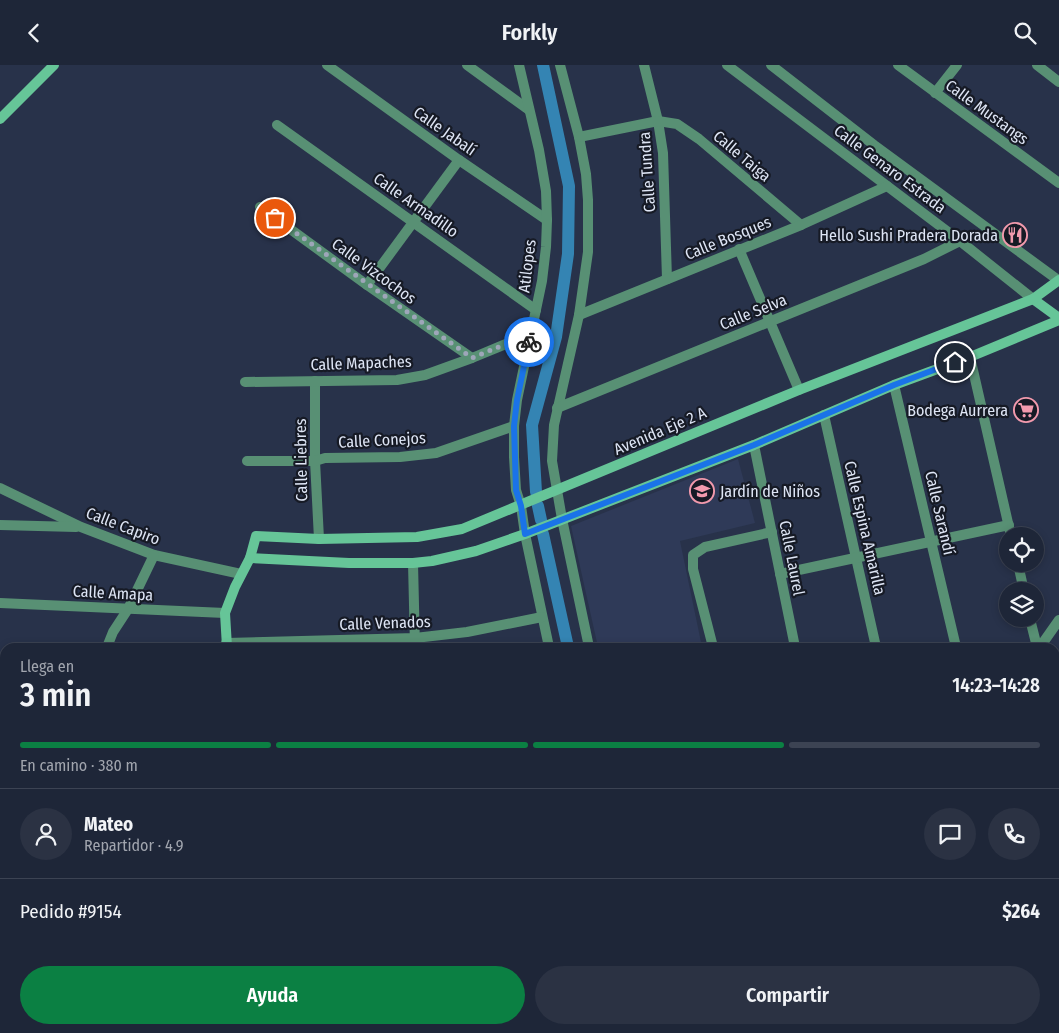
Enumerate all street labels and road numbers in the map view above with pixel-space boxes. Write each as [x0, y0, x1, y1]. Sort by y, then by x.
street label: Calle Mustangs [942, 76, 1032, 149]
street label: Calle Jabalí [410, 103, 480, 159]
street label: Calle Genaro Estrada [830, 121, 950, 217]
street label: Calle Taiga [709, 126, 775, 186]
street label: Calle Tundra [635, 131, 659, 213]
street label: Calle Armadillo [370, 169, 462, 241]
street label: Calle Bosques [682, 212, 774, 264]
street label: Calle Vizcochos [328, 234, 420, 308]
street label: Atilopes [514, 238, 540, 294]
street label: Calle Selva [717, 290, 789, 334]
street label: Calle Mapaches [310, 352, 412, 374]
street label: Avenida Eje 2 A [611, 403, 710, 459]
street label: Calle Liebres [291, 418, 311, 502]
street label: Calle Conejos [338, 428, 426, 452]
street label: Calle Espina Amarilla [840, 459, 890, 597]
street label: Calle Sarandí [921, 469, 959, 557]
street label: Calle Capiro [83, 503, 163, 549]
street label: Calle Laurel [775, 519, 809, 597]
street label: Calle Amapa [72, 581, 154, 605]
street label: Calle Venados [339, 612, 431, 634]

